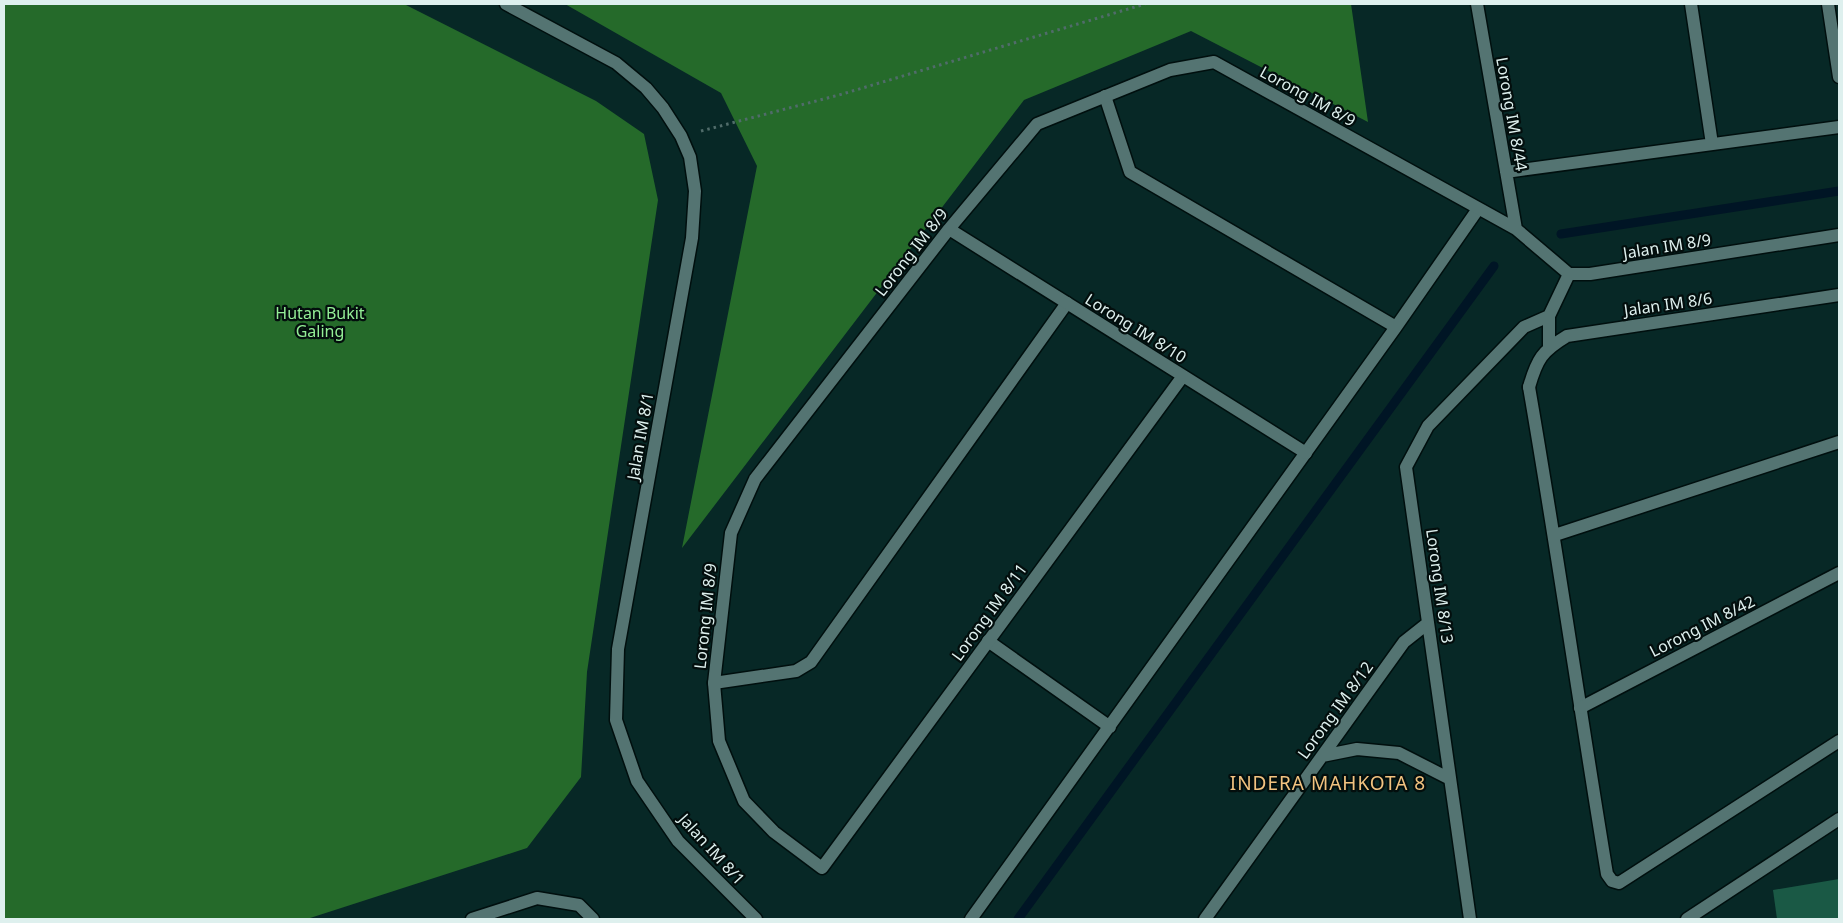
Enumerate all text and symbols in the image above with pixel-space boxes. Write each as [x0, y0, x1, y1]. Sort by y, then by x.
street label: Lorong IM 8/44 [1491, 55, 1533, 173]
street label: Lorong IM 8/9 [1256, 61, 1360, 131]
street label: Lorong IM 8/9 [870, 203, 952, 301]
street label: Jalan IM 8/9 [1619, 228, 1713, 264]
street label: Jalan IM 8/6 [1620, 287, 1714, 321]
street label: Lorong IM 8/10 [1081, 288, 1191, 368]
park label: Hutan Bukit Galing [275, 302, 365, 342]
street label: Jalan IM 8/1 [621, 390, 659, 484]
street label: Lorong IM 8/13 [1421, 527, 1459, 645]
street label: Lorong IM 8/11 [946, 559, 1032, 665]
street label: Lorong IM 8/9 [689, 562, 721, 670]
street label: Lorong IM 8/42 [1646, 590, 1758, 662]
street label: Lorong IM 8/12 [1292, 657, 1378, 763]
district label: INDERA MAHKOTA 8 [1230, 770, 1426, 796]
street label: Jalan IM 8/1 [673, 807, 750, 889]

